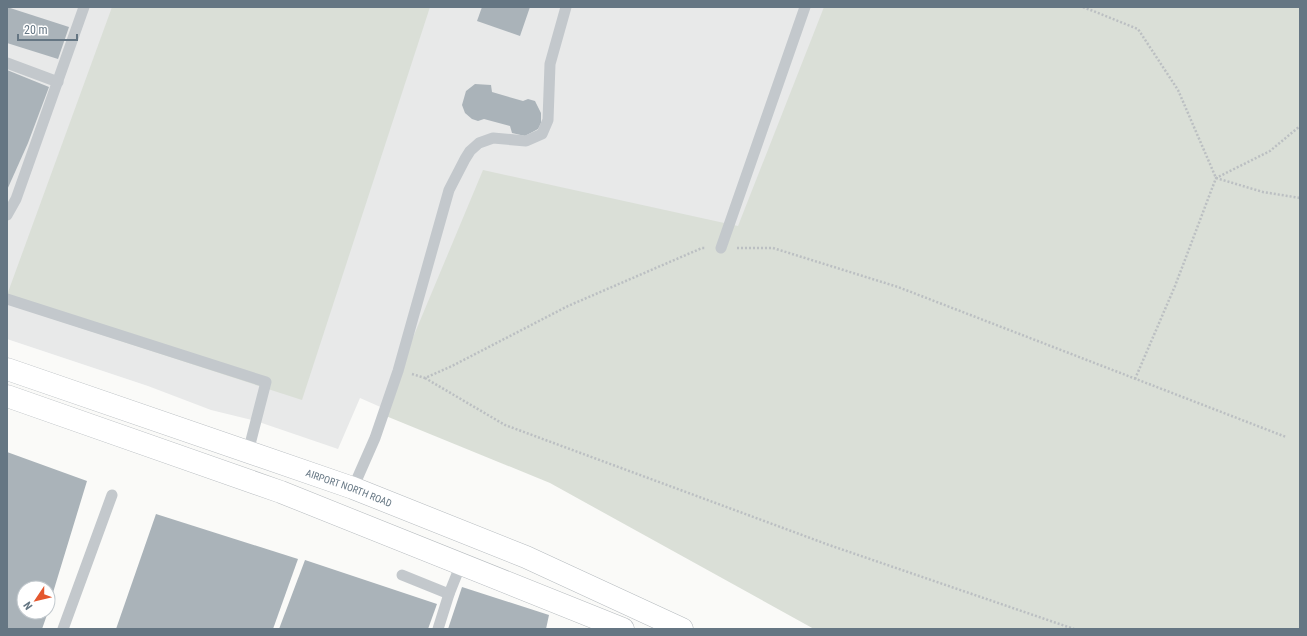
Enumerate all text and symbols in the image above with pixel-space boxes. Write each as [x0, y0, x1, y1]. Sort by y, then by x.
scale bar [18, 16, 77, 42]
text: 20 m [24, 23, 48, 37]
street label: AIRPORT NORTH ROAD [304, 467, 394, 509]
north arrow [16, 580, 56, 620]
text: N [21, 599, 35, 612]

